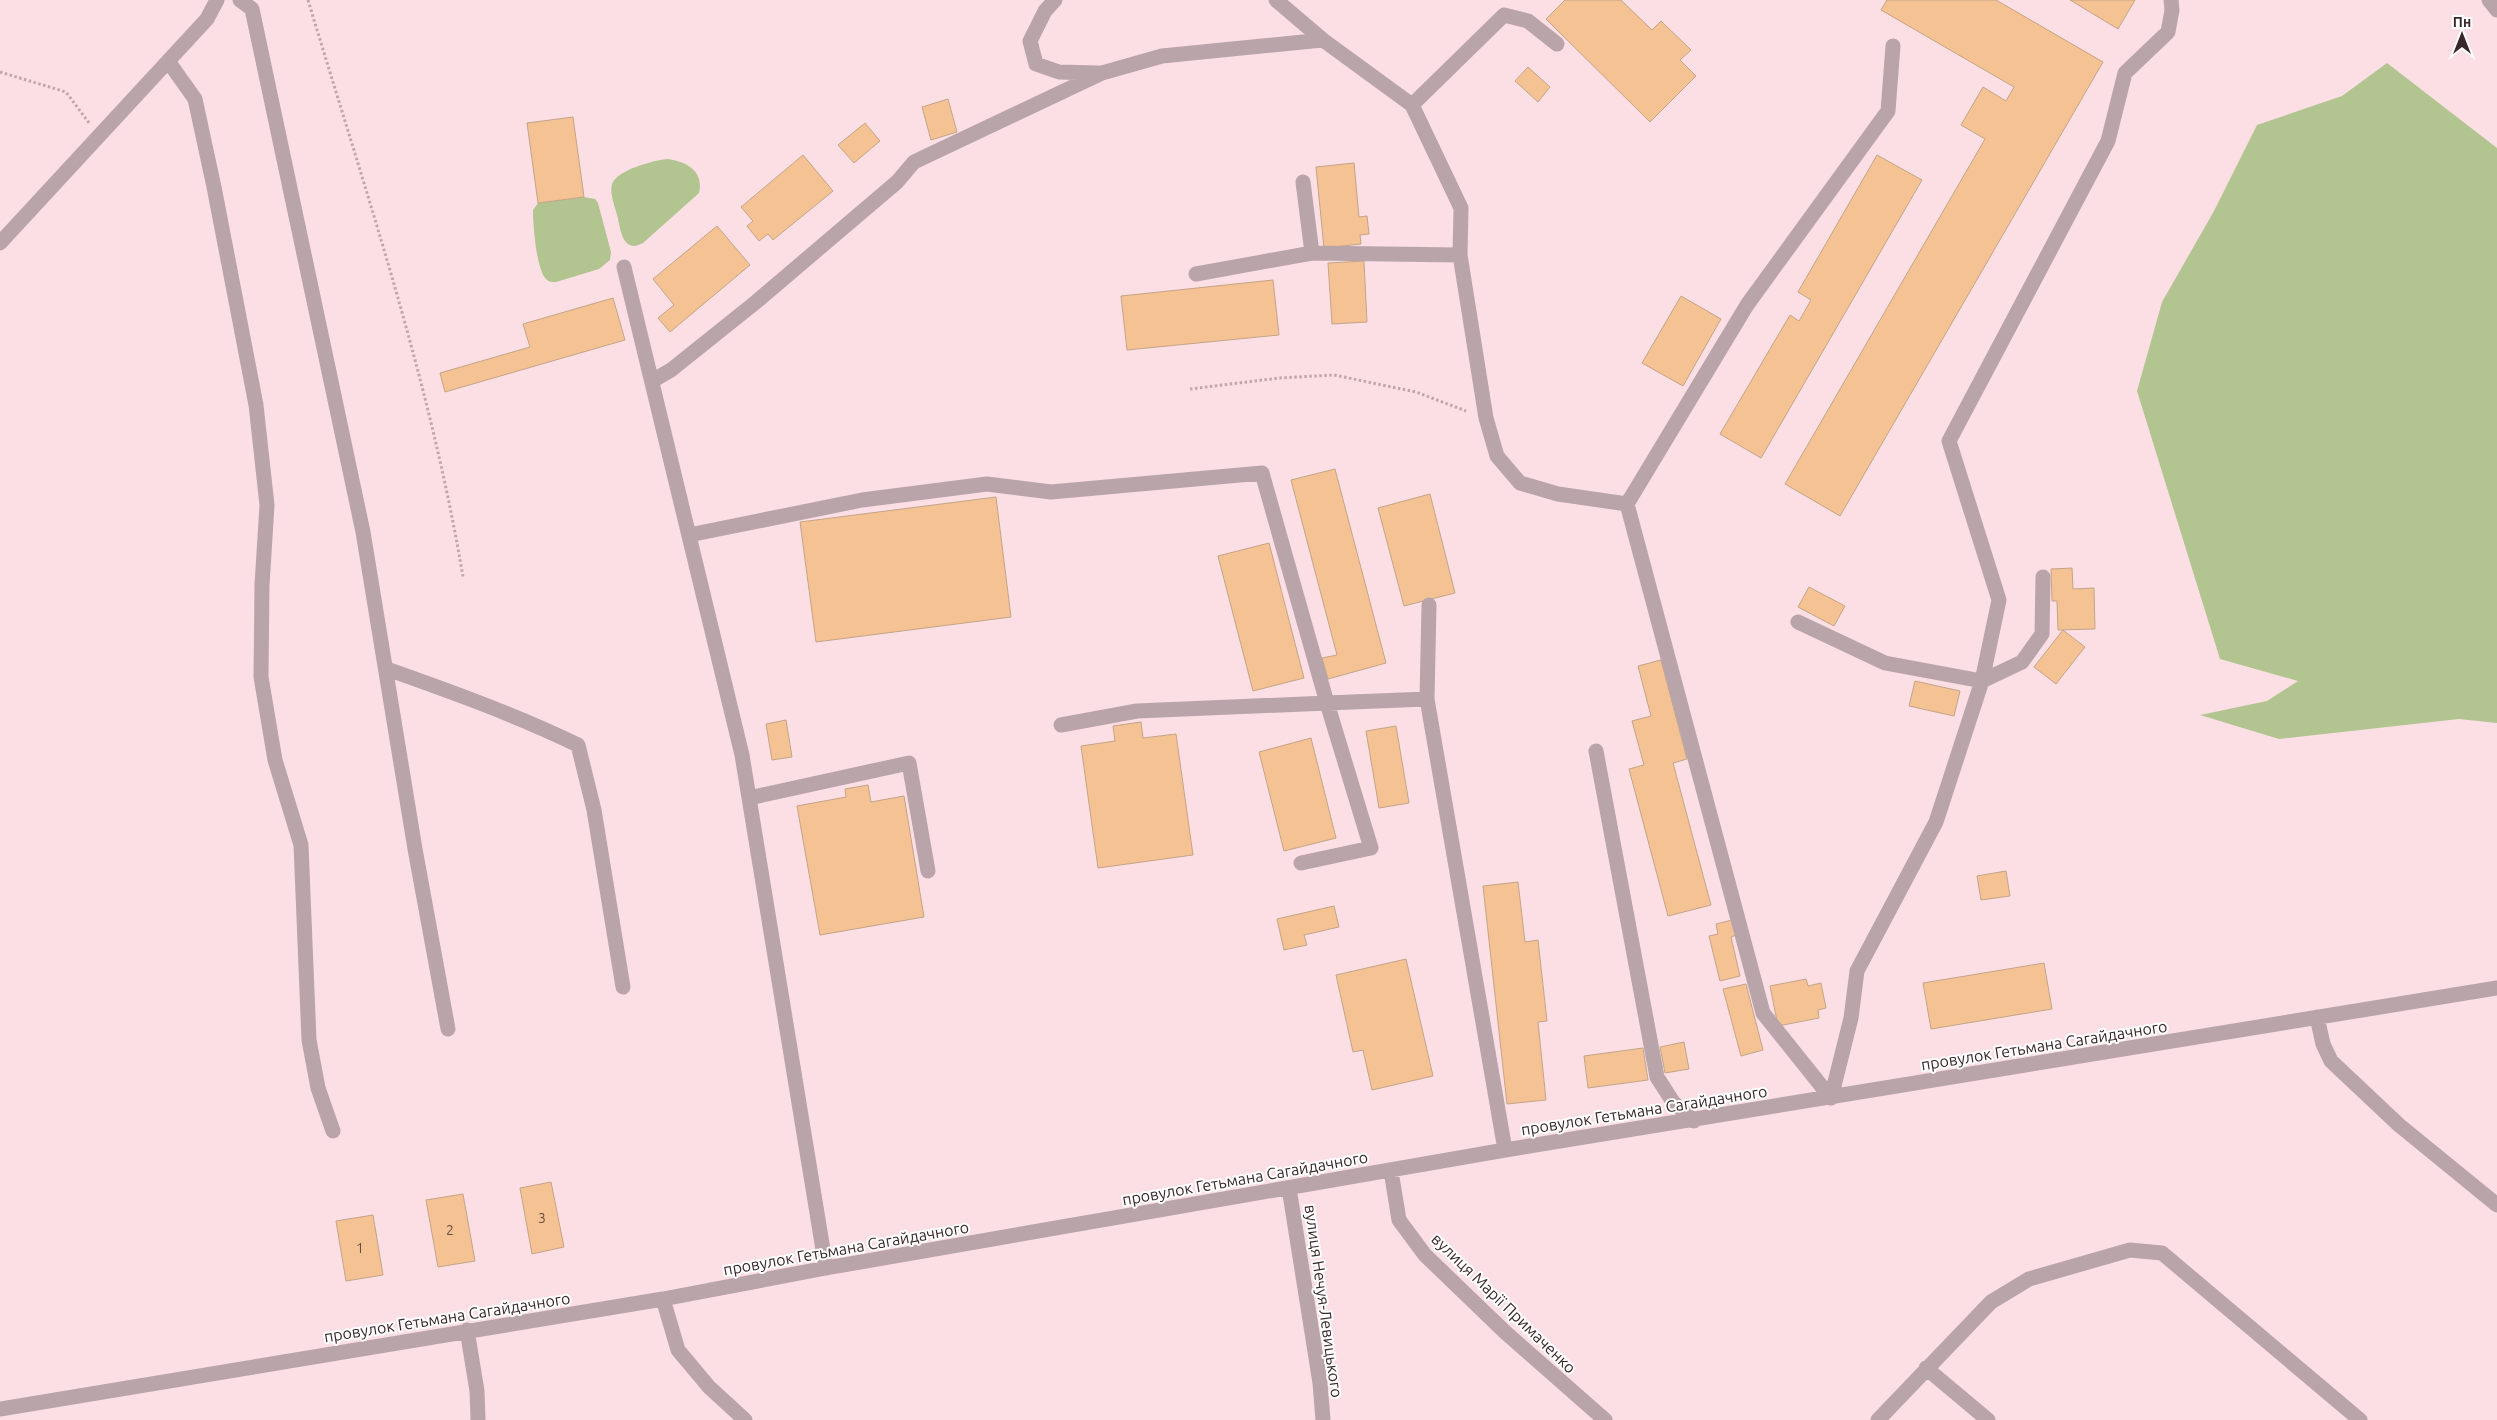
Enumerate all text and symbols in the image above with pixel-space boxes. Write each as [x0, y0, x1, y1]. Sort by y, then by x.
north arrow [2437, 10, 2487, 60]
text: Пн [2453, 14, 2471, 30]
street label: провулок Гетьмана Сагайдачного [1920, 1017, 2168, 1073]
street label: провулок Гетьмана Сагайдачного [1520, 1082, 1768, 1138]
street label: провулок Гетьмана Сагайдачного [1121, 1148, 1369, 1208]
street label: вулиця Нечуя-Левицького [1302, 1203, 1346, 1399]
house number: 3 [538, 1210, 546, 1226]
street label: провулок Гетьмана Сагайдачного [722, 1218, 970, 1278]
house number: 2 [446, 1222, 454, 1238]
street label: вулиця Марії Примаченко [1428, 1229, 1580, 1377]
house number: 1 [356, 1240, 364, 1256]
street label: провулок Гетьмана Сагайдачного [323, 1289, 571, 1345]

